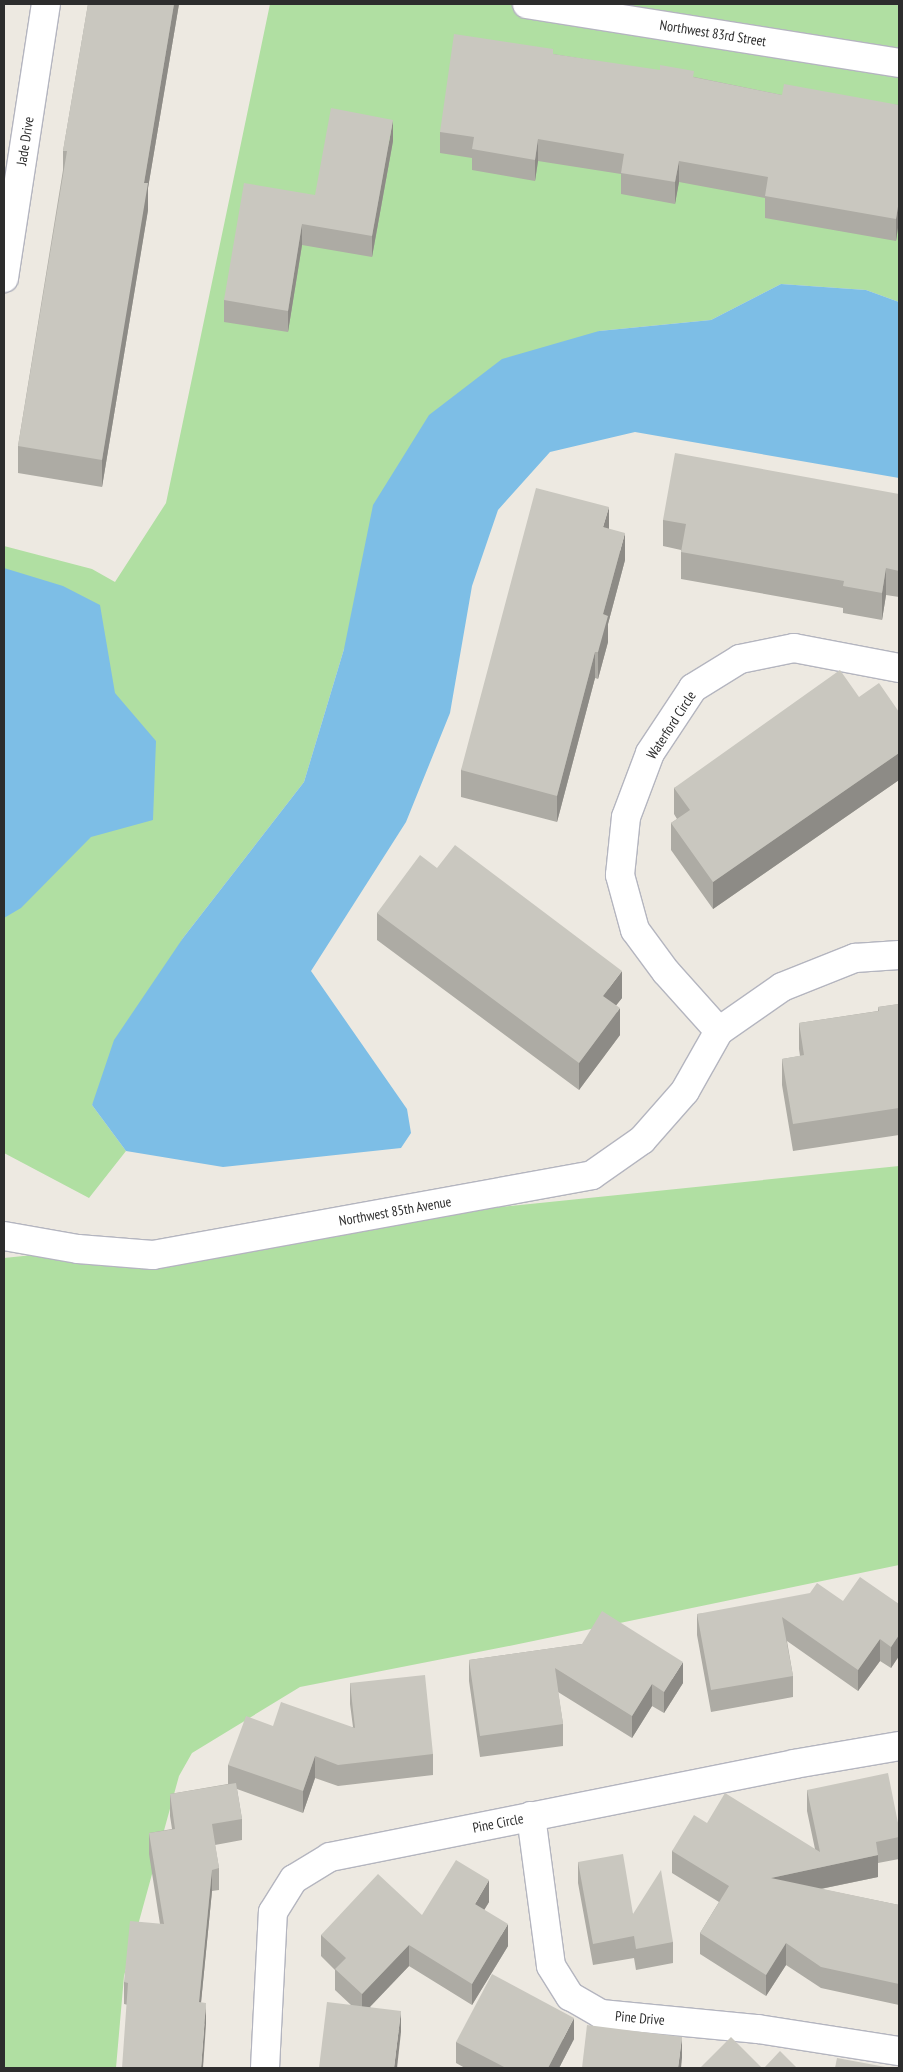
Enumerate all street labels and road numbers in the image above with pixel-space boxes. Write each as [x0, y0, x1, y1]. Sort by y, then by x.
street label: Northwest 83rd Street [659, 16, 767, 50]
street label: Jade Drive [13, 115, 37, 167]
street label: Waterford Circle [643, 688, 699, 762]
street label: Northwest 85th Avenue [337, 1193, 453, 1229]
street label: Pine Circle [471, 1810, 525, 1836]
street label: Pine Drive [615, 2007, 665, 2029]

